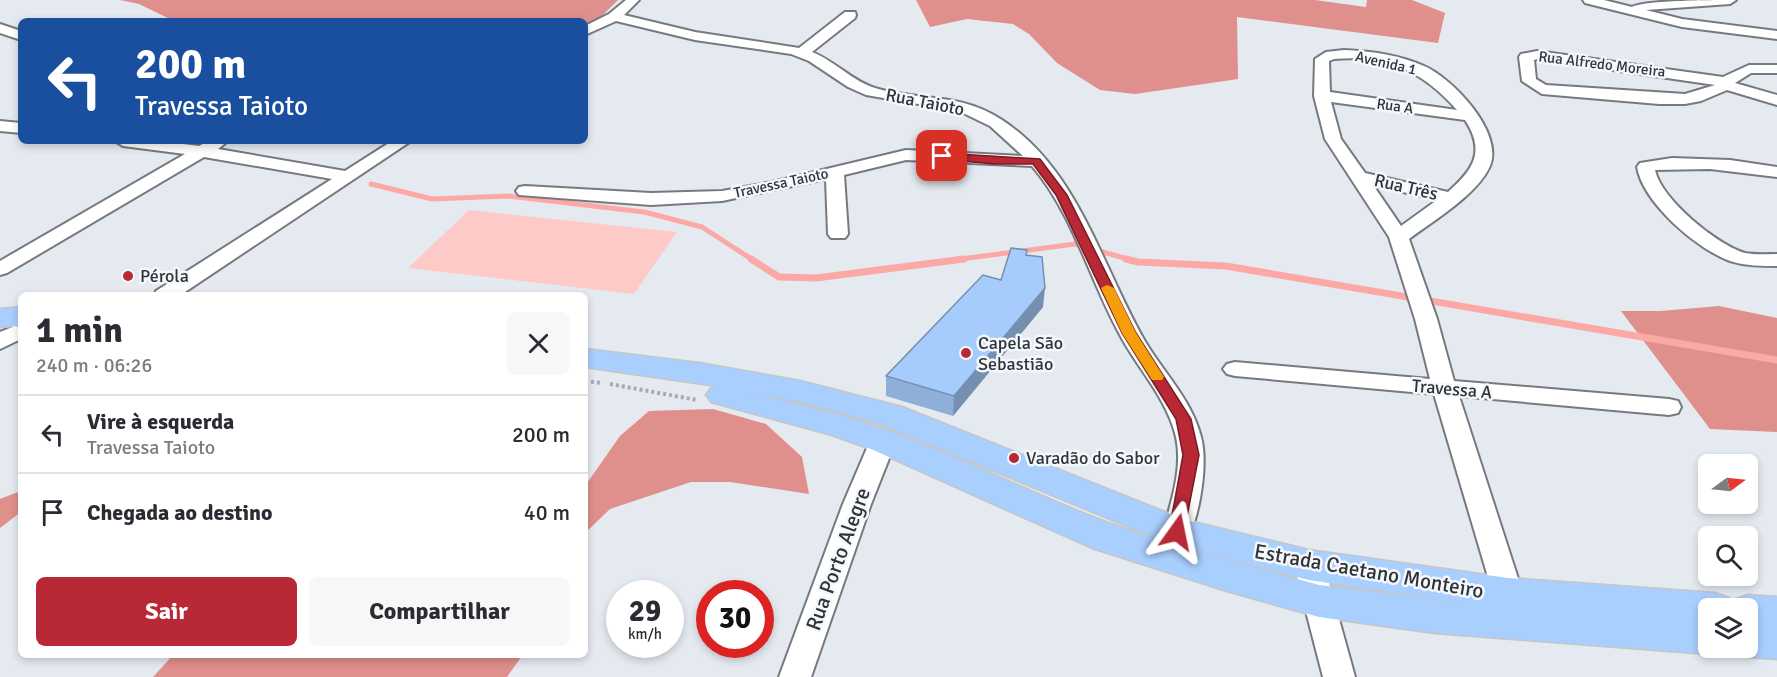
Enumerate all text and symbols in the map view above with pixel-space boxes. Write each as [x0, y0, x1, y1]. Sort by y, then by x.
text: 200 m [135, 39, 246, 90]
icon: left [36, 42, 114, 120]
street label: Avenida 1 [1354, 47, 1418, 79]
street label: Rua Alfredo Moreira [1537, 47, 1667, 81]
street label: Rua Taioto [884, 84, 966, 120]
text: Travessa Taioto [135, 90, 308, 123]
street label: Rua A [1375, 95, 1415, 117]
pin [916, 130, 967, 181]
icon: arrive [925, 139, 958, 172]
street label: Travessa Taioto [732, 164, 830, 202]
street label: Rua Três [1372, 169, 1440, 205]
place label: Pérola [140, 265, 189, 287]
marker: Pérola [121, 269, 135, 283]
text: 1 min [36, 308, 123, 353]
button: close [507, 312, 570, 375]
place label: Capela São Sebastião [978, 332, 1063, 375]
marker: Capela São Sebastião [959, 346, 973, 360]
text: 240 m · 06:26 [36, 353, 152, 378]
street label: Travessa A [1411, 375, 1493, 403]
text: Vire à esquerda [87, 408, 234, 435]
icon: left [36, 418, 69, 451]
text: 200 m [512, 421, 570, 448]
text: Travessa Taioto [87, 435, 215, 460]
place label: Varadão do Sabor [1026, 447, 1160, 469]
marker: Varadão do Sabor [1007, 451, 1021, 465]
north arrow [1698, 454, 1758, 514]
map controls [1698, 454, 1758, 658]
street label: Rua Porto Alegre [800, 484, 876, 634]
icon: arrive [36, 496, 69, 529]
text: Chegada ao destino [87, 499, 273, 526]
text: 40 m [524, 499, 570, 526]
position arrow [1145, 500, 1209, 564]
button: search [1698, 526, 1758, 586]
street label: Estrada Caetano Monteiro [1252, 538, 1486, 604]
button: Sair [36, 577, 297, 646]
button: Compartilhar [309, 577, 570, 646]
speed limit sign: 30 [696, 580, 774, 658]
text: 29 [629, 593, 661, 630]
button: layers [1698, 598, 1758, 658]
text: km/h [628, 625, 662, 643]

